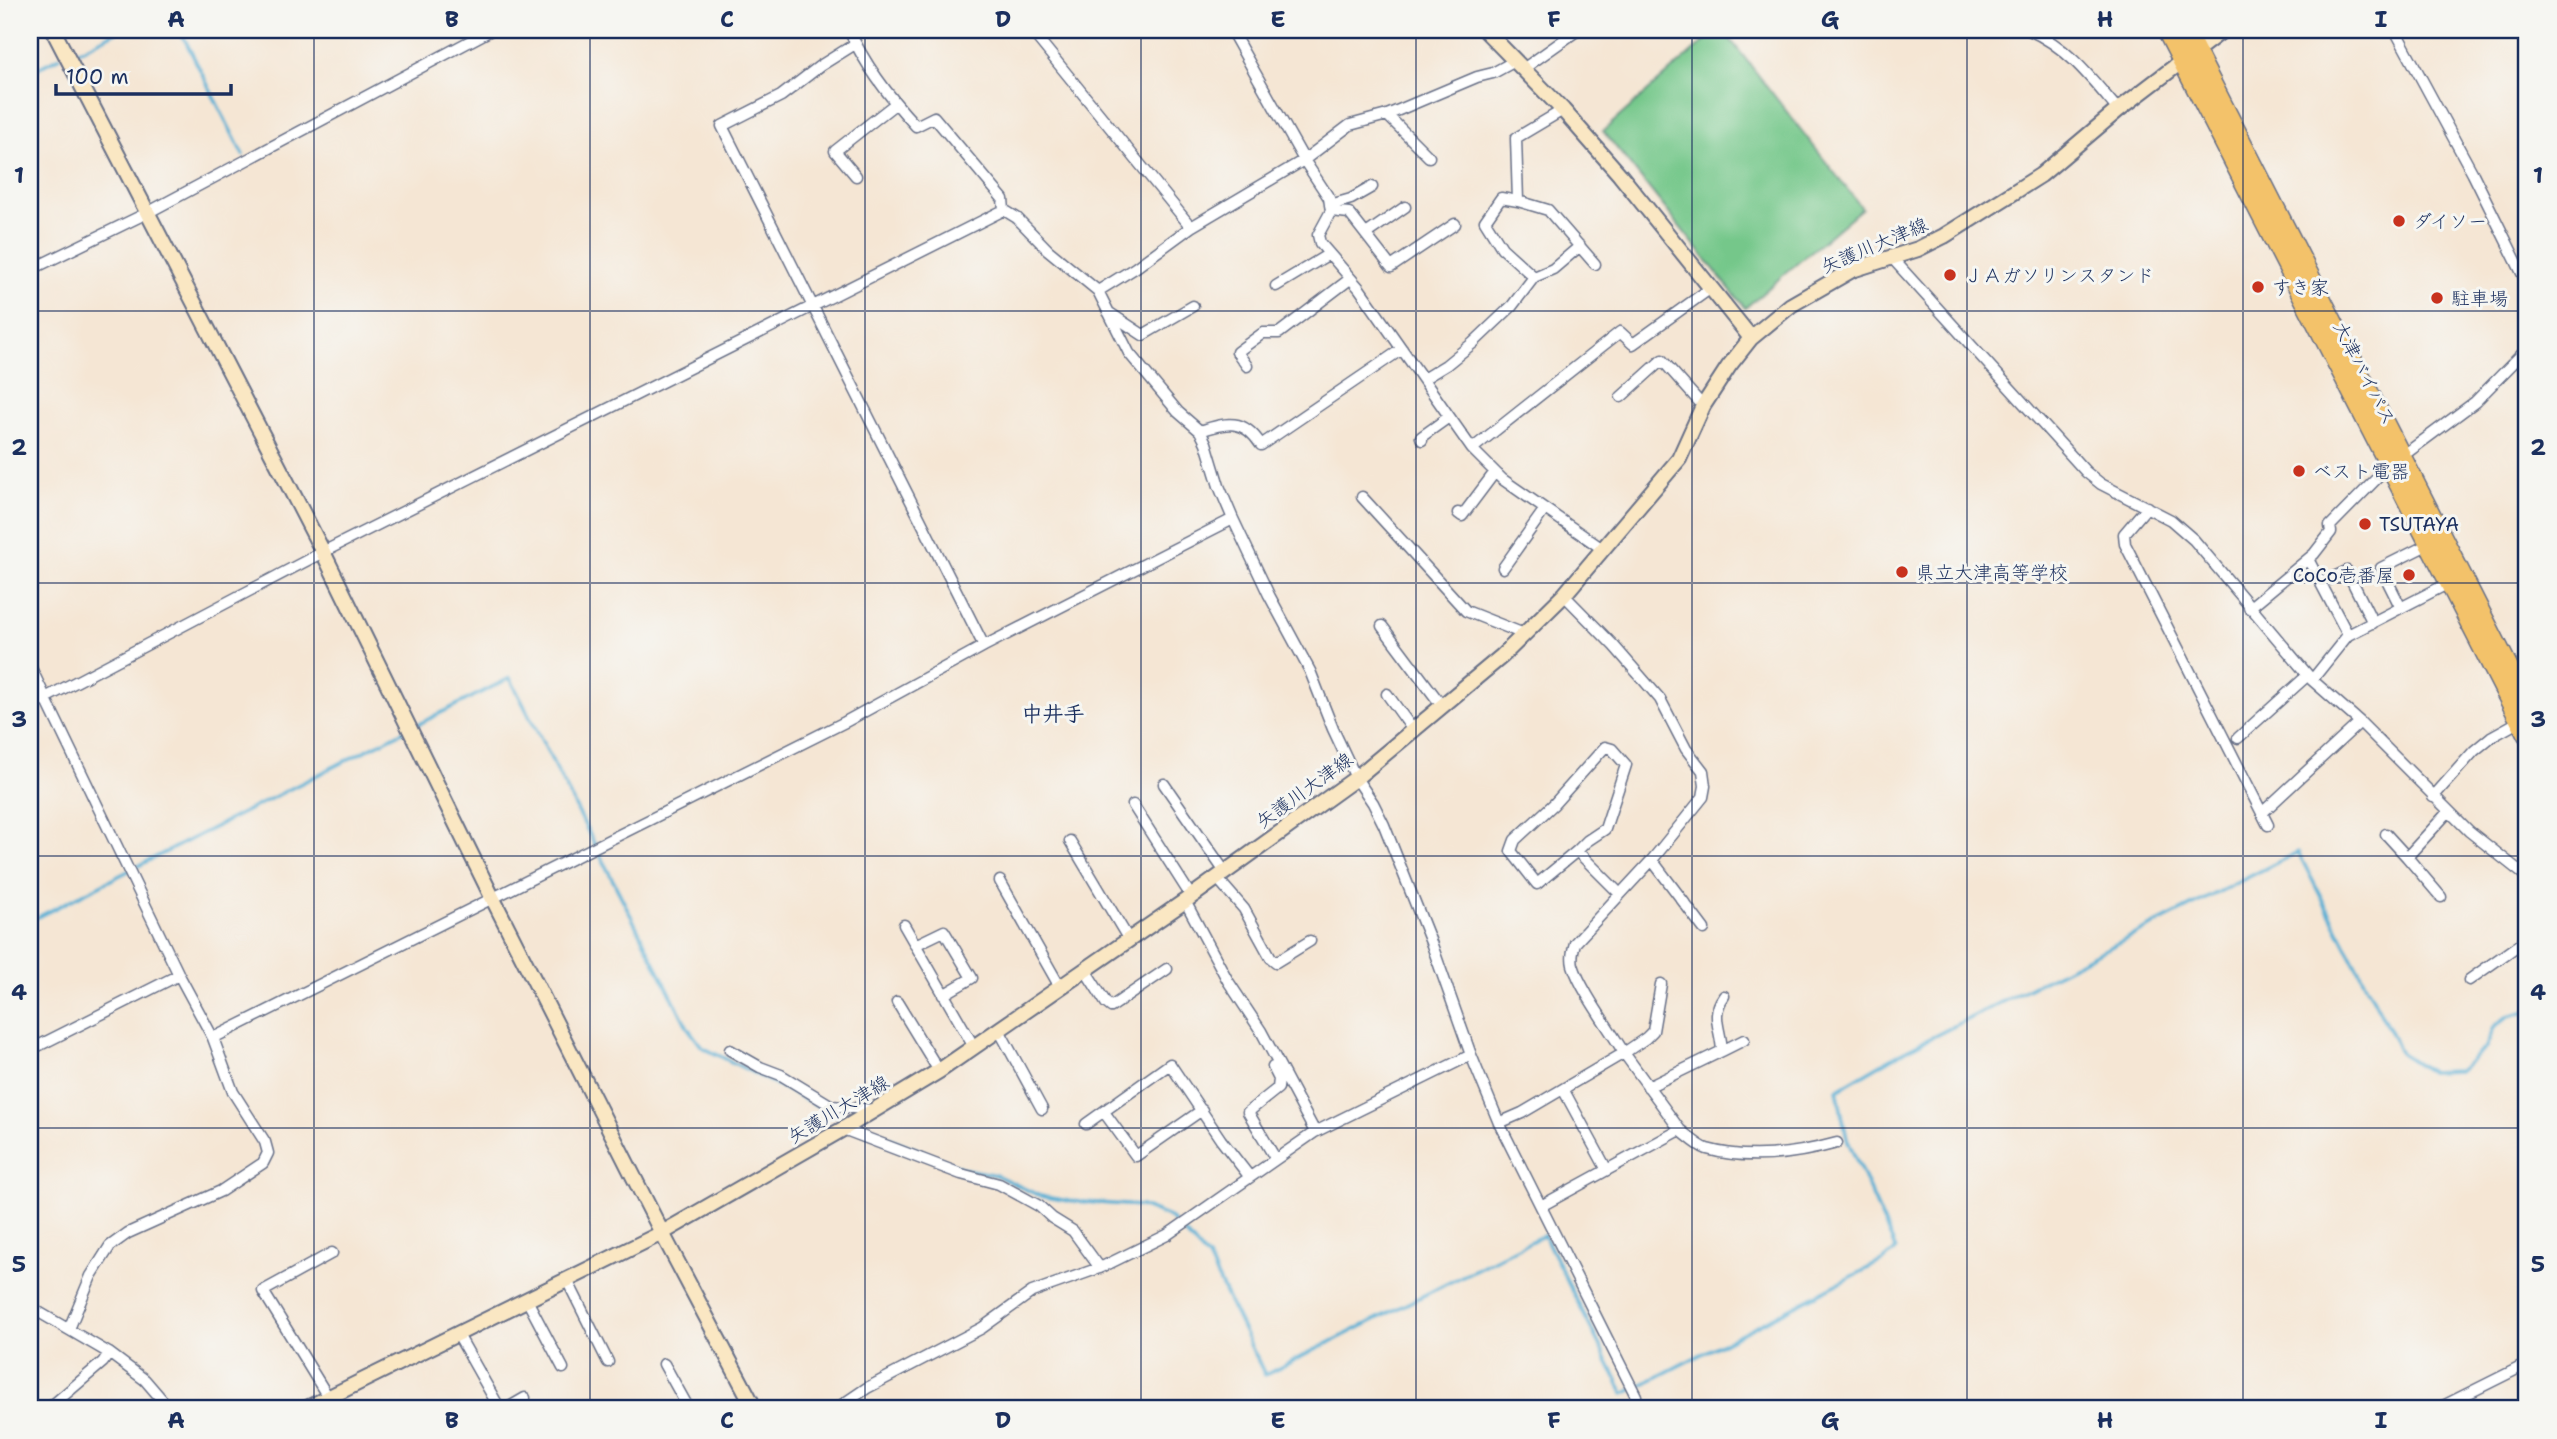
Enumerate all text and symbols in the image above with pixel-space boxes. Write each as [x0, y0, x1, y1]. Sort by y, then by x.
text: A [167, 4, 185, 34]
text: B [445, 4, 459, 34]
text: C [720, 4, 734, 34]
text: D [995, 4, 1011, 34]
text: E [1270, 4, 1286, 34]
text: F [1547, 4, 1561, 34]
text: G [1821, 4, 1840, 34]
text: H [2097, 4, 2113, 34]
text: I [2375, 4, 2388, 34]
scale bar [56, 52, 231, 96]
text: 100 m [66, 63, 129, 91]
text: 1 [14, 160, 24, 190]
text: 1 [2533, 160, 2543, 190]
place label: ダイソー [2413, 209, 2487, 234]
street label: 矢護川大津線 [1817, 212, 1932, 279]
marker: ダイソー [2391, 213, 2407, 229]
place label: ＪＡガソリンスタンド [1964, 263, 2154, 288]
marker: ＪＡガソリンスタンド [1942, 267, 1958, 283]
place label: すき家 [2272, 275, 2329, 300]
marker: すき家 [2250, 279, 2266, 295]
place label: 駐車場 [2451, 286, 2508, 311]
marker: 駐車場 [2429, 290, 2445, 306]
street label: 大津バイパス [2328, 317, 2401, 430]
text: 2 [11, 432, 27, 462]
text: 2 [2530, 432, 2546, 462]
place label: ベスト電器 [2313, 459, 2410, 484]
marker: ベスト電器 [2291, 463, 2307, 479]
place label: TSUTAYA [2379, 512, 2459, 537]
marker: TSUTAYA [2357, 516, 2373, 532]
place label: 県立大津高等学校 [1916, 560, 2068, 585]
place label: CoCo壱番屋 [2293, 563, 2395, 588]
marker: 県立大津高等学校 [1894, 564, 1910, 580]
marker: CoCo壱番屋 [2401, 567, 2417, 583]
district label: 中井手 [1022, 700, 1085, 728]
text: 3 [11, 704, 27, 734]
text: 3 [2530, 704, 2546, 734]
street label: 矢護川大津線 [1251, 747, 1358, 834]
text: 4 [11, 977, 27, 1007]
text: 4 [2530, 977, 2546, 1007]
street label: 矢護川大津線 [783, 1069, 894, 1150]
text: 5 [12, 1249, 26, 1279]
text: 5 [2531, 1249, 2545, 1279]
text: A [167, 1405, 185, 1435]
text: B [445, 1405, 459, 1435]
text: C [720, 1405, 734, 1435]
text: D [995, 1405, 1011, 1435]
text: E [1270, 1405, 1286, 1435]
text: F [1547, 1405, 1561, 1435]
text: G [1821, 1405, 1840, 1435]
text: H [2097, 1405, 2113, 1435]
text: I [2375, 1405, 2388, 1435]

